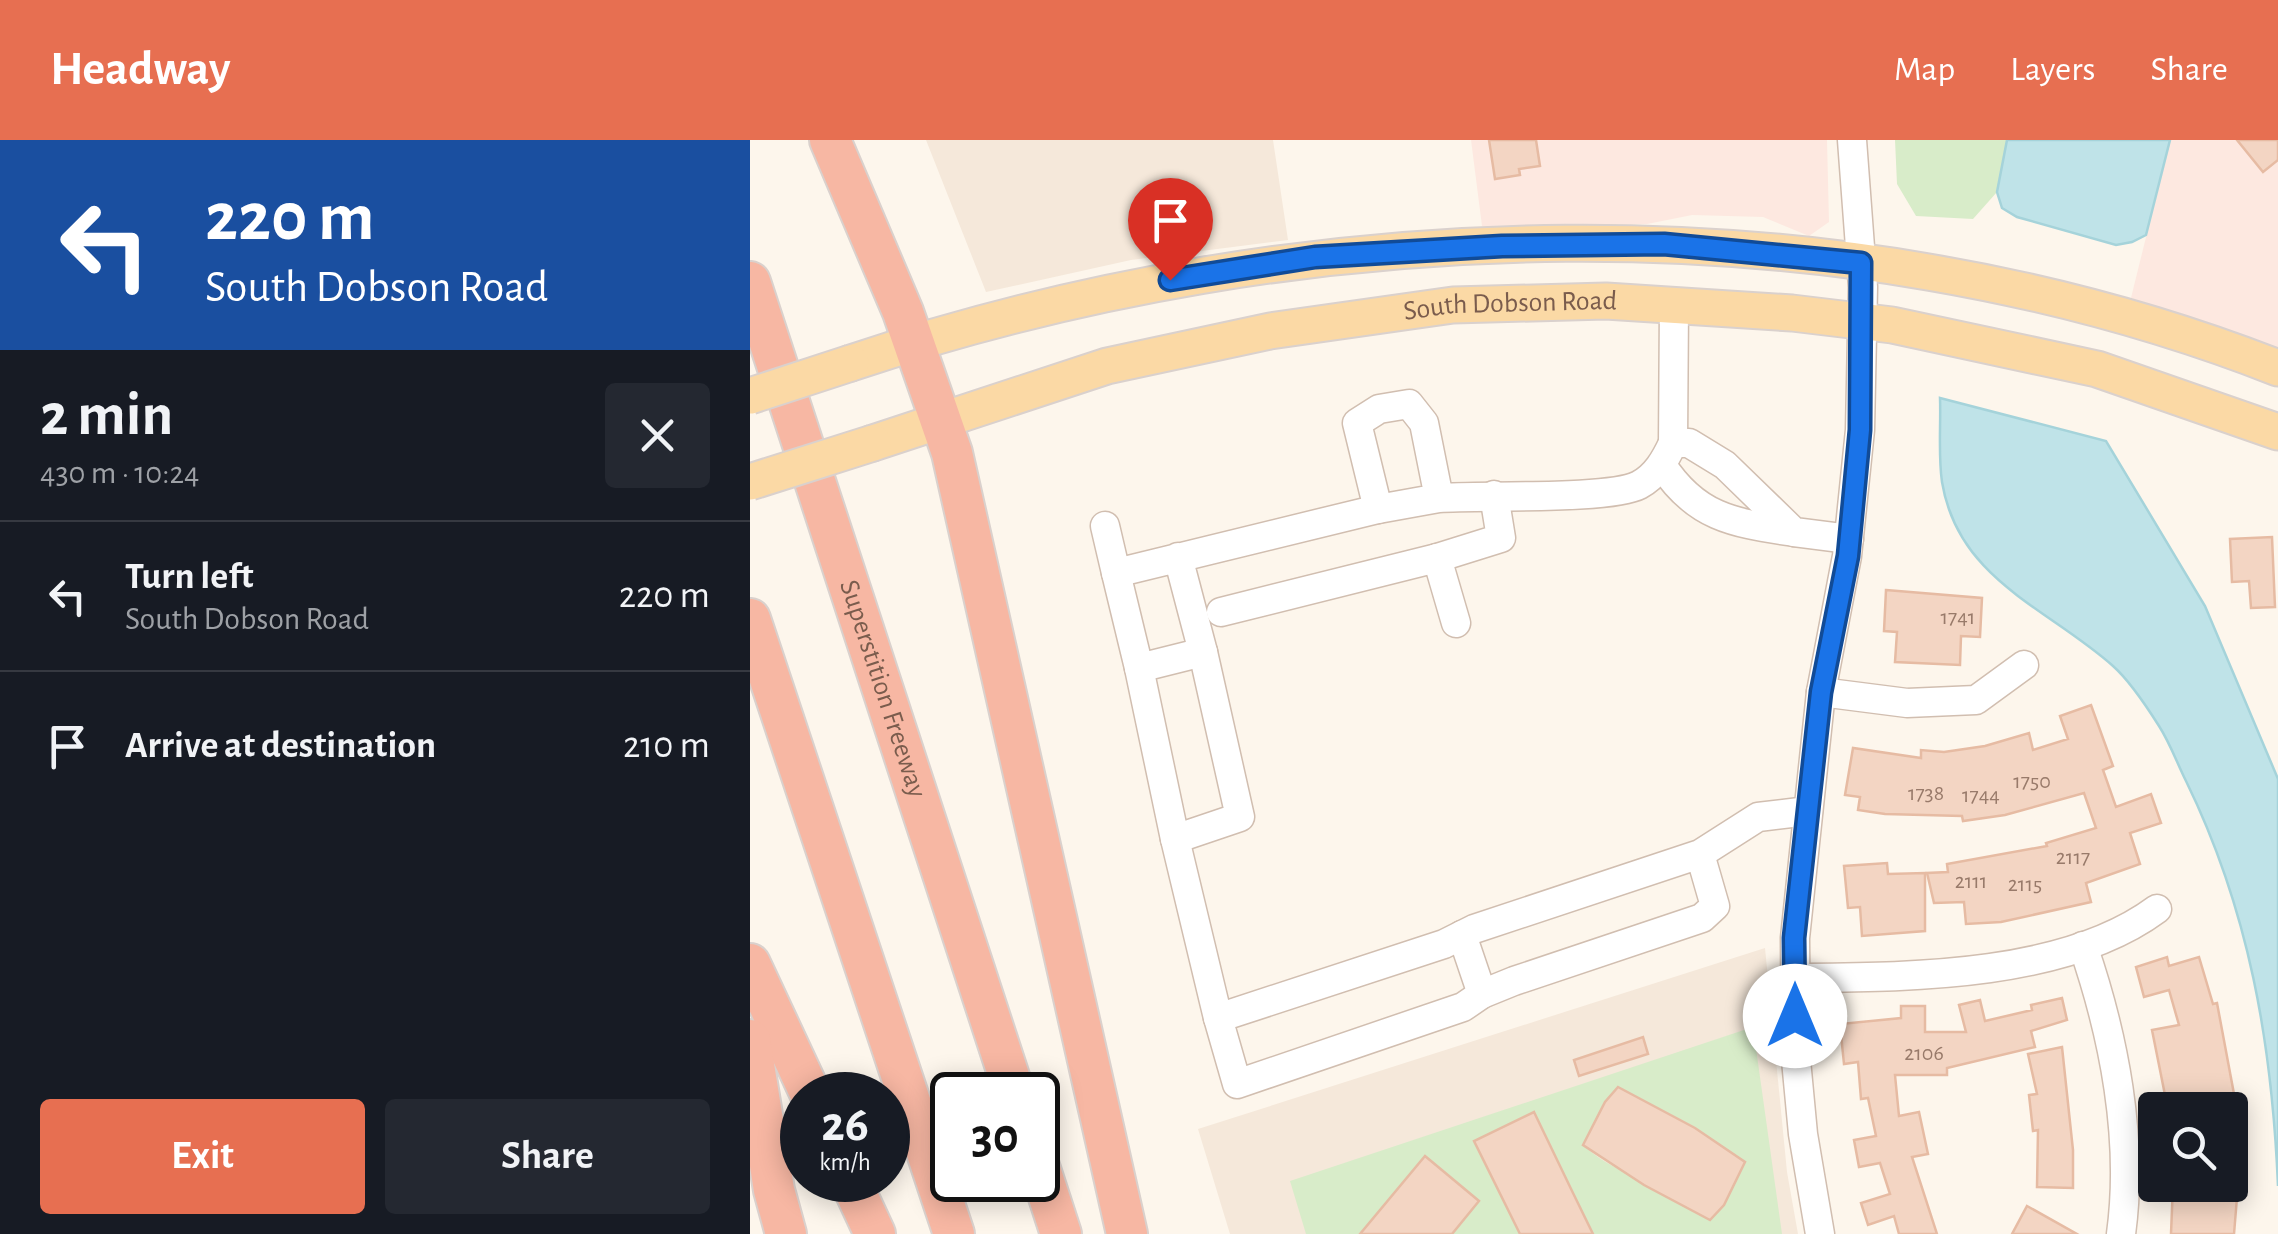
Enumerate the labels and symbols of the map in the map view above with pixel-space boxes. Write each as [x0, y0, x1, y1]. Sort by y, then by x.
pin [1128, 178, 1213, 281]
street label: South Dobson Road [1402, 287, 1618, 326]
street label: Superstition Freeway [834, 577, 931, 801]
house number: 1741 [1941, 606, 1975, 628]
house number: 1750 [2013, 770, 2051, 792]
house number: 1738 [1908, 782, 1944, 804]
house number: 1744 [1962, 784, 2000, 806]
house number: 2117 [2056, 846, 2090, 868]
house number: 2111 [1955, 870, 1987, 892]
house number: 2115 [2008, 873, 2042, 895]
position arrow [1743, 964, 1847, 1068]
house number: 2106 [1904, 1042, 1944, 1064]
speed limit sign: 30 [930, 1072, 1060, 1202]

